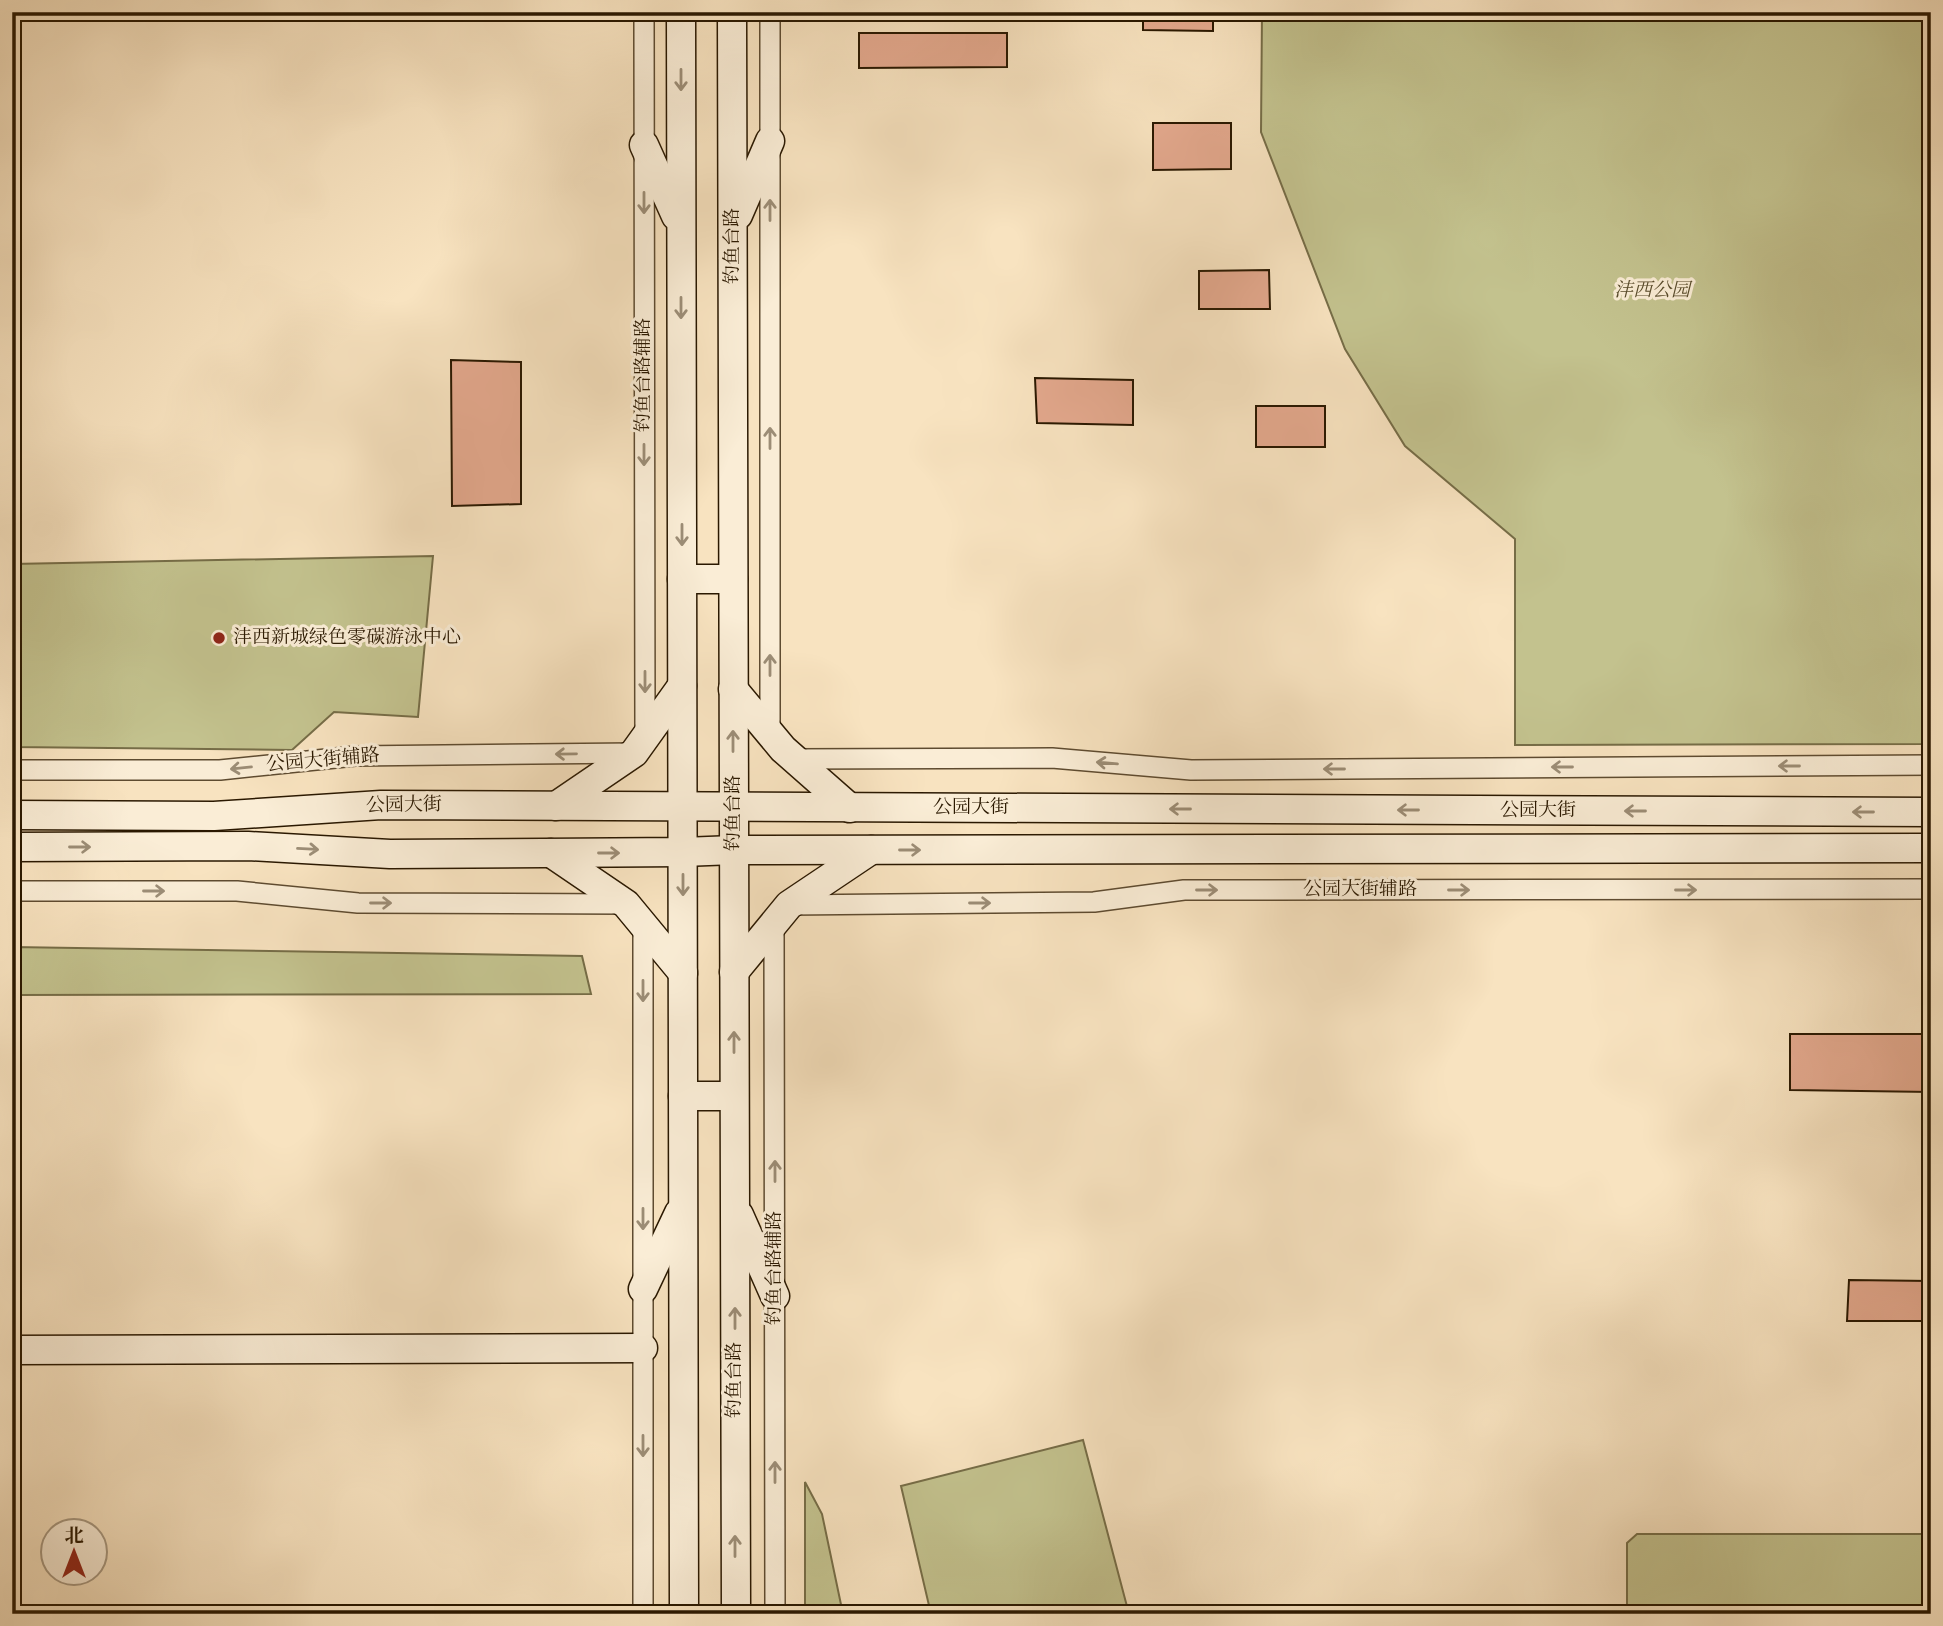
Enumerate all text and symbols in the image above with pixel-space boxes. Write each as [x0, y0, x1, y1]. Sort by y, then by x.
one-way arrow [674, 69, 688, 92]
one-way arrow [637, 191, 651, 214]
one-way arrow [763, 199, 777, 222]
street label: 钓鱼台路 [722, 208, 743, 284]
park label: 沣西公园 [1614, 280, 1693, 301]
one-way arrow [674, 296, 688, 319]
street label: 钓鱼台路辅路 [633, 318, 654, 432]
one-way arrow [763, 426, 777, 449]
one-way arrow [637, 443, 651, 466]
one-way arrow [675, 524, 689, 547]
place label: 沣西新城绿色零碳游泳中心 [233, 626, 461, 648]
marker: 沣西新城绿色零碳游泳中心 [211, 630, 227, 646]
one-way arrow [763, 654, 777, 677]
one-way arrow [638, 671, 652, 694]
one-way arrow [726, 729, 740, 752]
street label: 公园大街辅路 [265, 744, 381, 775]
one-way arrow [555, 747, 578, 760]
one-way arrow [1096, 756, 1119, 769]
one-way arrow [1778, 759, 1801, 773]
one-way arrow [1550, 760, 1573, 774]
one-way arrow [230, 762, 253, 775]
one-way arrow [1323, 762, 1346, 776]
street label: 钓鱼台路 [723, 775, 744, 851]
street label: 公园大街 [366, 793, 442, 816]
street label: 公园大街 [933, 796, 1009, 818]
street label: 公园大街 [1500, 799, 1576, 821]
one-way arrow [1169, 802, 1192, 816]
one-way arrow [1396, 803, 1419, 817]
one-way arrow [1624, 804, 1647, 818]
one-way arrow [1851, 805, 1874, 819]
one-way arrow [69, 840, 92, 854]
one-way arrow [296, 843, 319, 856]
one-way arrow [898, 843, 921, 857]
one-way arrow [597, 846, 620, 860]
one-way arrow [676, 874, 690, 897]
street label: 公园大街辅路 [1303, 878, 1417, 900]
one-way arrow [1195, 883, 1218, 897]
one-way arrow [1447, 883, 1470, 897]
one-way arrow [1674, 883, 1697, 897]
one-way arrow [142, 884, 165, 898]
one-way arrow [369, 896, 392, 910]
one-way arrow [968, 896, 991, 910]
one-way arrow [636, 979, 650, 1002]
one-way arrow [727, 1030, 741, 1053]
one-way arrow [768, 1160, 782, 1183]
one-way arrow [636, 1207, 650, 1230]
street label: 钓鱼台路辅路 [764, 1211, 785, 1325]
one-way arrow [728, 1307, 742, 1330]
street label: 钓鱼台路 [724, 1342, 745, 1418]
one-way arrow [636, 1434, 650, 1457]
one-way arrow [768, 1461, 782, 1484]
north arrow [38, 1518, 108, 1588]
text: 北 [64, 1526, 84, 1547]
one-way arrow [729, 1534, 742, 1557]

